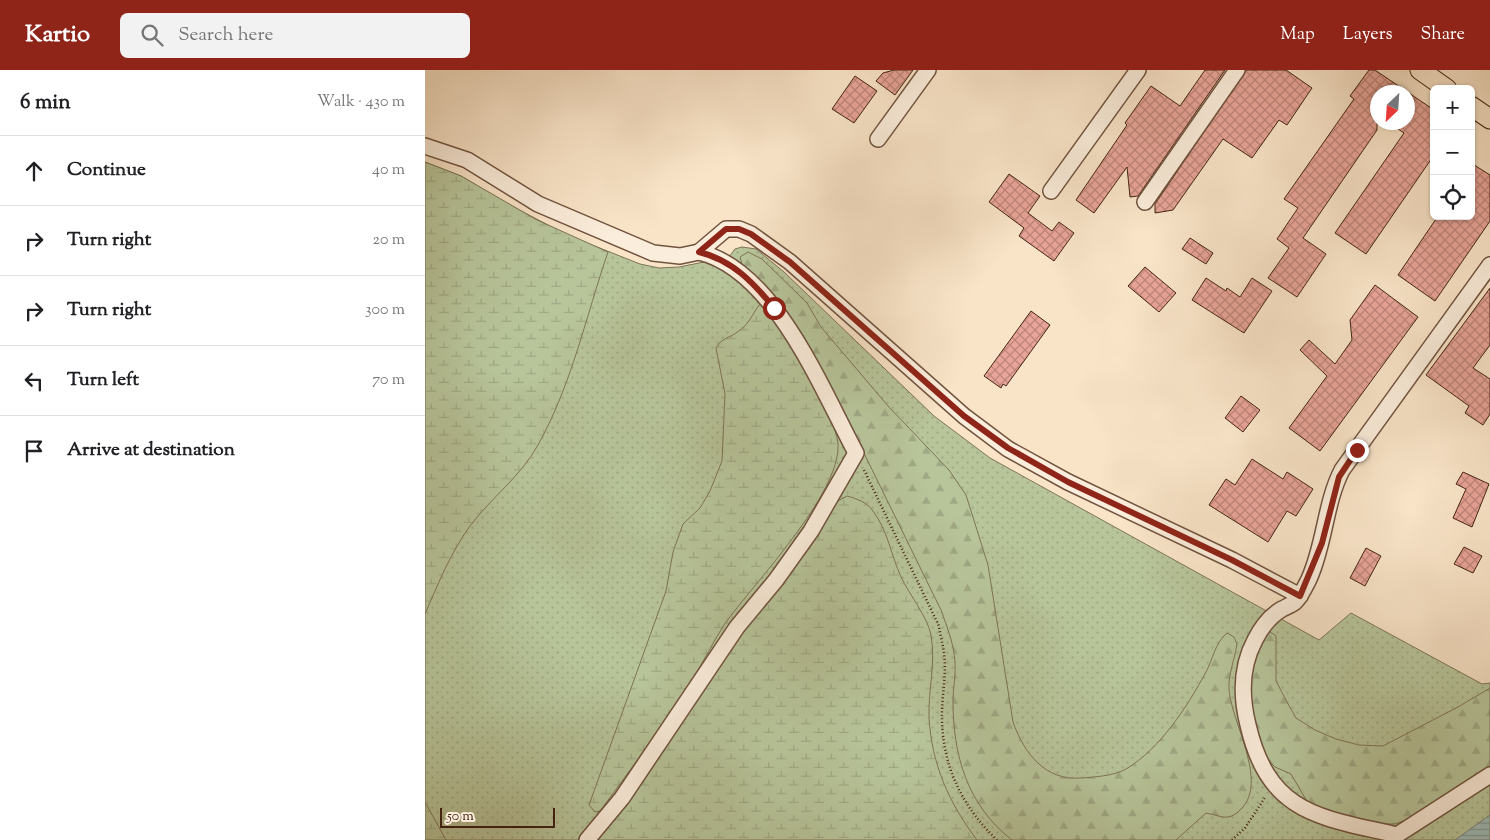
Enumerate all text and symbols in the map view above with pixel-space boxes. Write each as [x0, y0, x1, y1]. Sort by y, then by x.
search box [120, 13, 470, 58]
text: Kartio [25, 18, 90, 52]
icon: search [138, 21, 166, 49]
text: Search here [178, 22, 273, 49]
text: Map [1280, 22, 1315, 48]
text: Layers [1343, 22, 1393, 48]
text: Share [1421, 22, 1465, 48]
north arrow [1370, 85, 1415, 130]
map controls [1430, 85, 1475, 220]
button: + [1430, 85, 1475, 130]
text: 6 min [20, 88, 71, 118]
text: Walk · 430 m [317, 91, 405, 114]
button: − [1430, 130, 1475, 175]
icon: ahead [20, 157, 48, 185]
text: Continue [67, 157, 146, 184]
text: 40 m [372, 159, 405, 182]
button: locate [1430, 175, 1475, 220]
icon: right [20, 227, 48, 255]
text: Turn right [67, 227, 151, 254]
text: 20 m [372, 229, 405, 252]
icon: right [20, 297, 48, 325]
text: Turn right [67, 297, 151, 324]
route start [763, 297, 786, 320]
text: 300 m [365, 299, 405, 322]
icon: left [20, 367, 48, 395]
text: Turn left [67, 367, 139, 394]
text: 70 m [372, 369, 405, 392]
icon: arrive [20, 437, 48, 465]
text: Arrive at destination [67, 437, 235, 464]
route end [1346, 439, 1369, 462]
scale bar [440, 805, 555, 828]
text: 50 m [447, 807, 474, 827]

